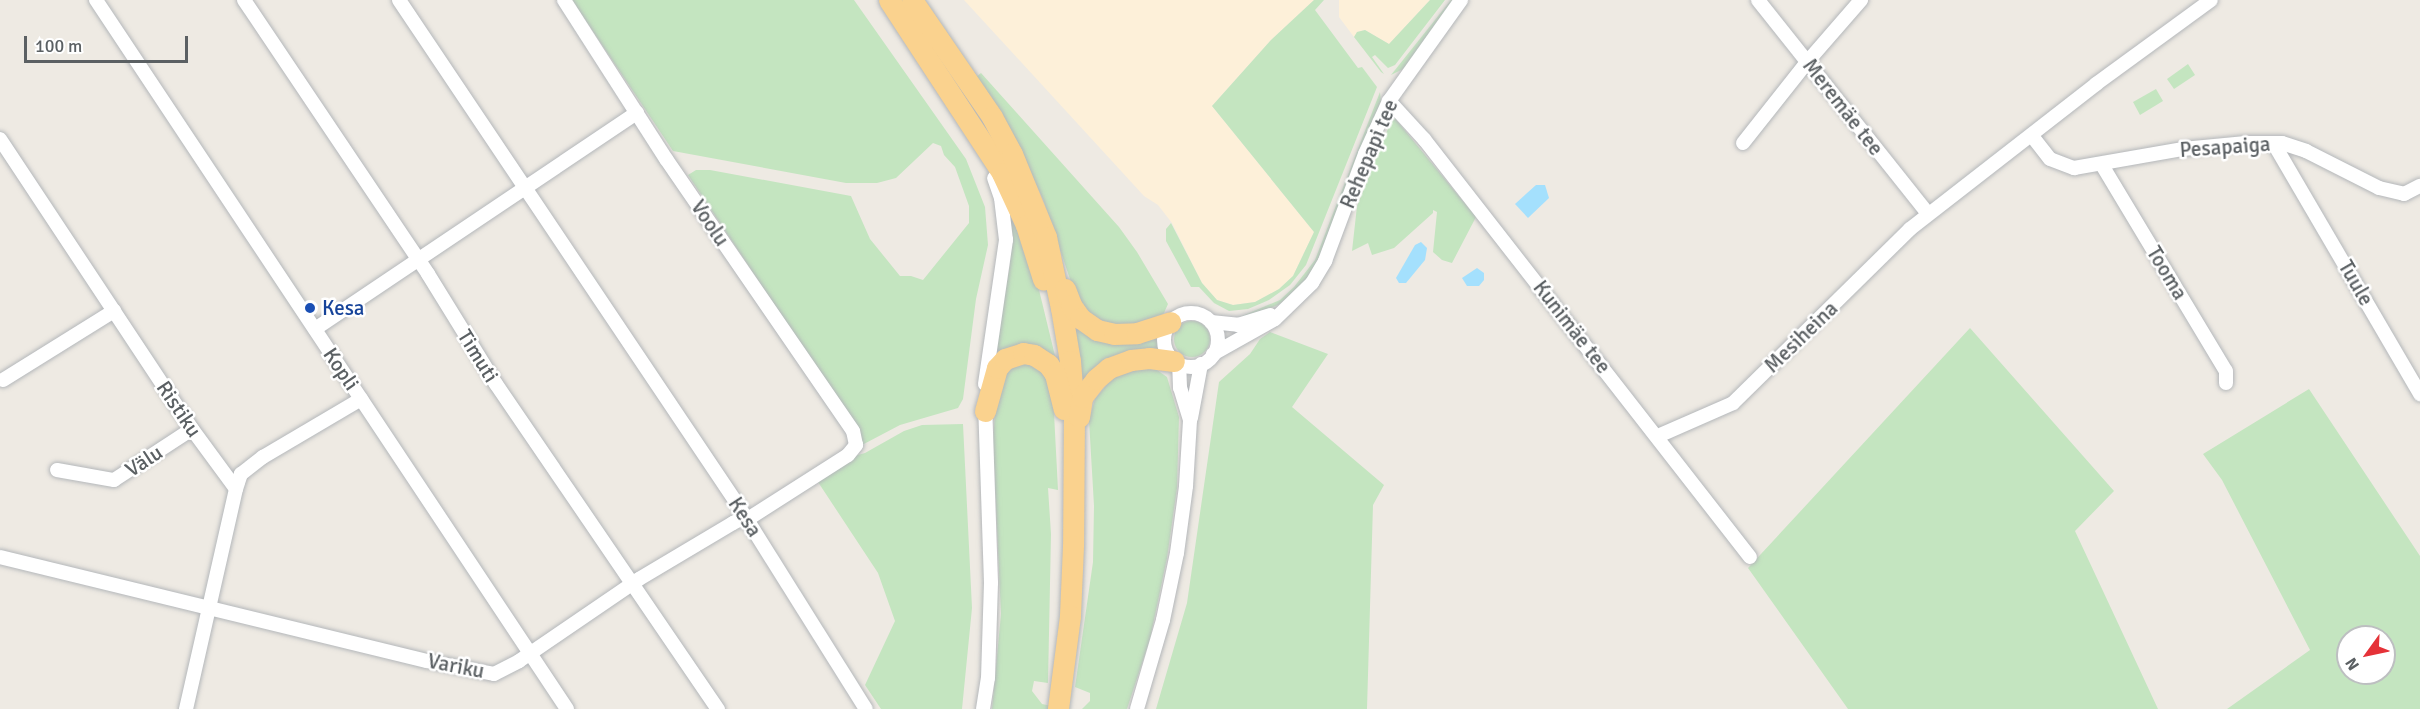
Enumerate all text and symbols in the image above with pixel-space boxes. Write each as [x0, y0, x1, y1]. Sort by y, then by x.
scale bar [27, 24, 190, 62]
text: 100 m [35, 35, 82, 57]
street label: Meremäe tee [1797, 54, 1889, 160]
street label: Rehepapi tee [1335, 96, 1403, 212]
street label: Pesapaiga [2179, 131, 2271, 163]
street label: Voolu [686, 195, 734, 251]
street label: Tooma [2141, 242, 2193, 304]
street label: Tuule [2333, 256, 2379, 310]
street label: Kunimäe tee [1528, 275, 1616, 379]
place label: Kesa [322, 295, 365, 321]
street label: Mesiheina [1759, 296, 1843, 378]
marker: Kesa [303, 301, 317, 315]
street label: Timuti [452, 325, 504, 387]
street label: Kopli [318, 343, 364, 395]
street label: Ristiku [151, 376, 207, 442]
street label: Välu [121, 440, 167, 482]
street label: Kesa [723, 492, 767, 542]
north arrow [2336, 625, 2396, 685]
street label: Variku [425, 648, 487, 684]
text: N [2341, 654, 2364, 674]

